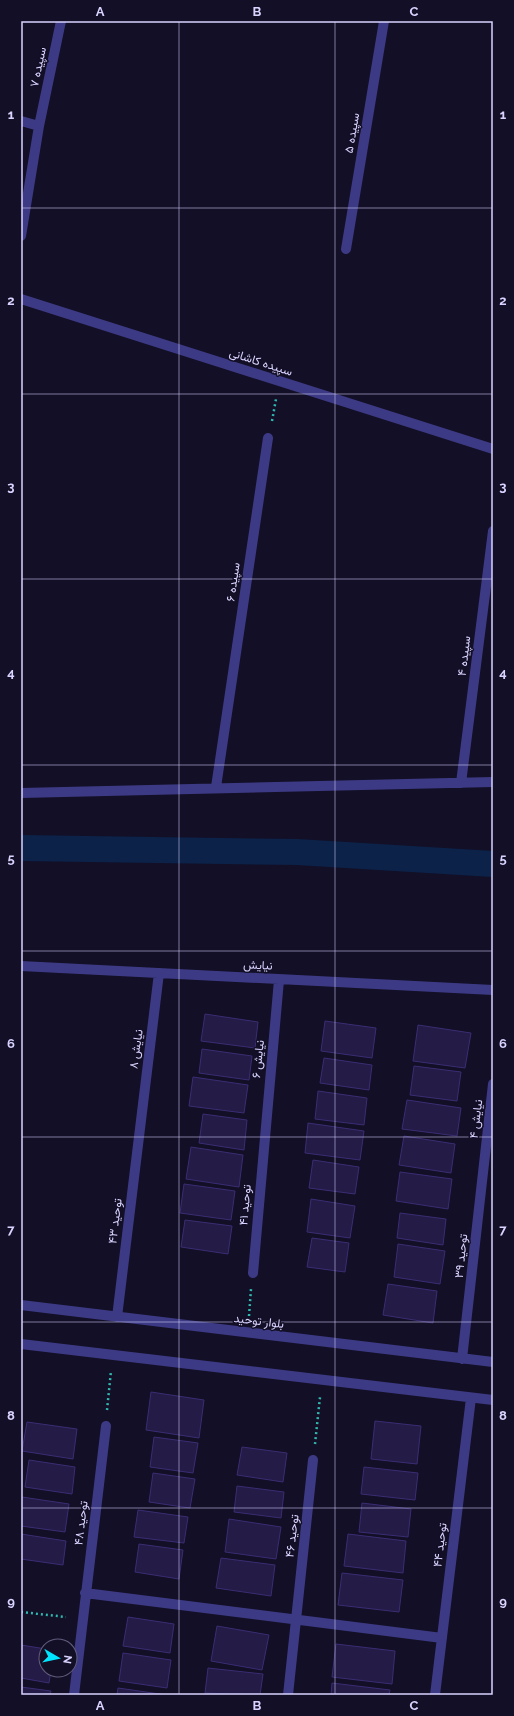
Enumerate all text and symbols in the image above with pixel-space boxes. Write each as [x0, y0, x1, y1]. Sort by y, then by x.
text: A [96, 4, 105, 19]
text: B [253, 4, 262, 19]
text: C [410, 4, 419, 19]
street label: سپیده ۷ [27, 46, 50, 89]
text: 1 [8, 107, 15, 122]
text: 1 [500, 107, 507, 122]
street label: سپیده ۵ [342, 112, 363, 154]
text: 2 [7, 293, 15, 308]
text: 2 [499, 293, 507, 308]
street label: سپیده کاشانی [227, 345, 294, 380]
text: 3 [7, 479, 15, 494]
text: 3 [499, 479, 507, 494]
street label: سپیده ۶ [223, 561, 244, 603]
street label: سپیده ۴ [455, 635, 474, 677]
text: 4 [7, 665, 15, 680]
text: 4 [499, 665, 507, 680]
text: 5 [7, 851, 15, 866]
text: 5 [499, 851, 507, 866]
street label: نیایش [243, 957, 273, 974]
street label: نیایش ۸ [126, 1028, 147, 1070]
text: 6 [7, 1036, 15, 1051]
text: 6 [499, 1036, 507, 1051]
street label: نیایش ۶ [249, 1039, 268, 1079]
street label: نیایش ۴ [467, 1099, 486, 1140]
street label: توحید ۴۱ [236, 1184, 255, 1226]
street label: توحید ۴۳ [105, 1197, 126, 1245]
text: 7 [7, 1222, 15, 1237]
text: 7 [499, 1222, 507, 1237]
street label: توحید ۳۹ [452, 1233, 471, 1279]
street label: بلوار توحید [233, 1311, 285, 1332]
text: 8 [7, 1408, 15, 1423]
text: 8 [499, 1408, 507, 1423]
street label: توحید ۴۸ [71, 1500, 92, 1546]
street label: توحید ۴۶ [282, 1513, 303, 1559]
street label: توحید ۴۴ [430, 1522, 451, 1568]
text: 9 [7, 1594, 15, 1609]
text: 9 [499, 1594, 507, 1609]
north arrow [38, 1638, 78, 1678]
text: N [60, 1654, 74, 1665]
text: A [96, 1698, 105, 1713]
text: B [253, 1698, 262, 1713]
text: C [410, 1698, 419, 1713]

